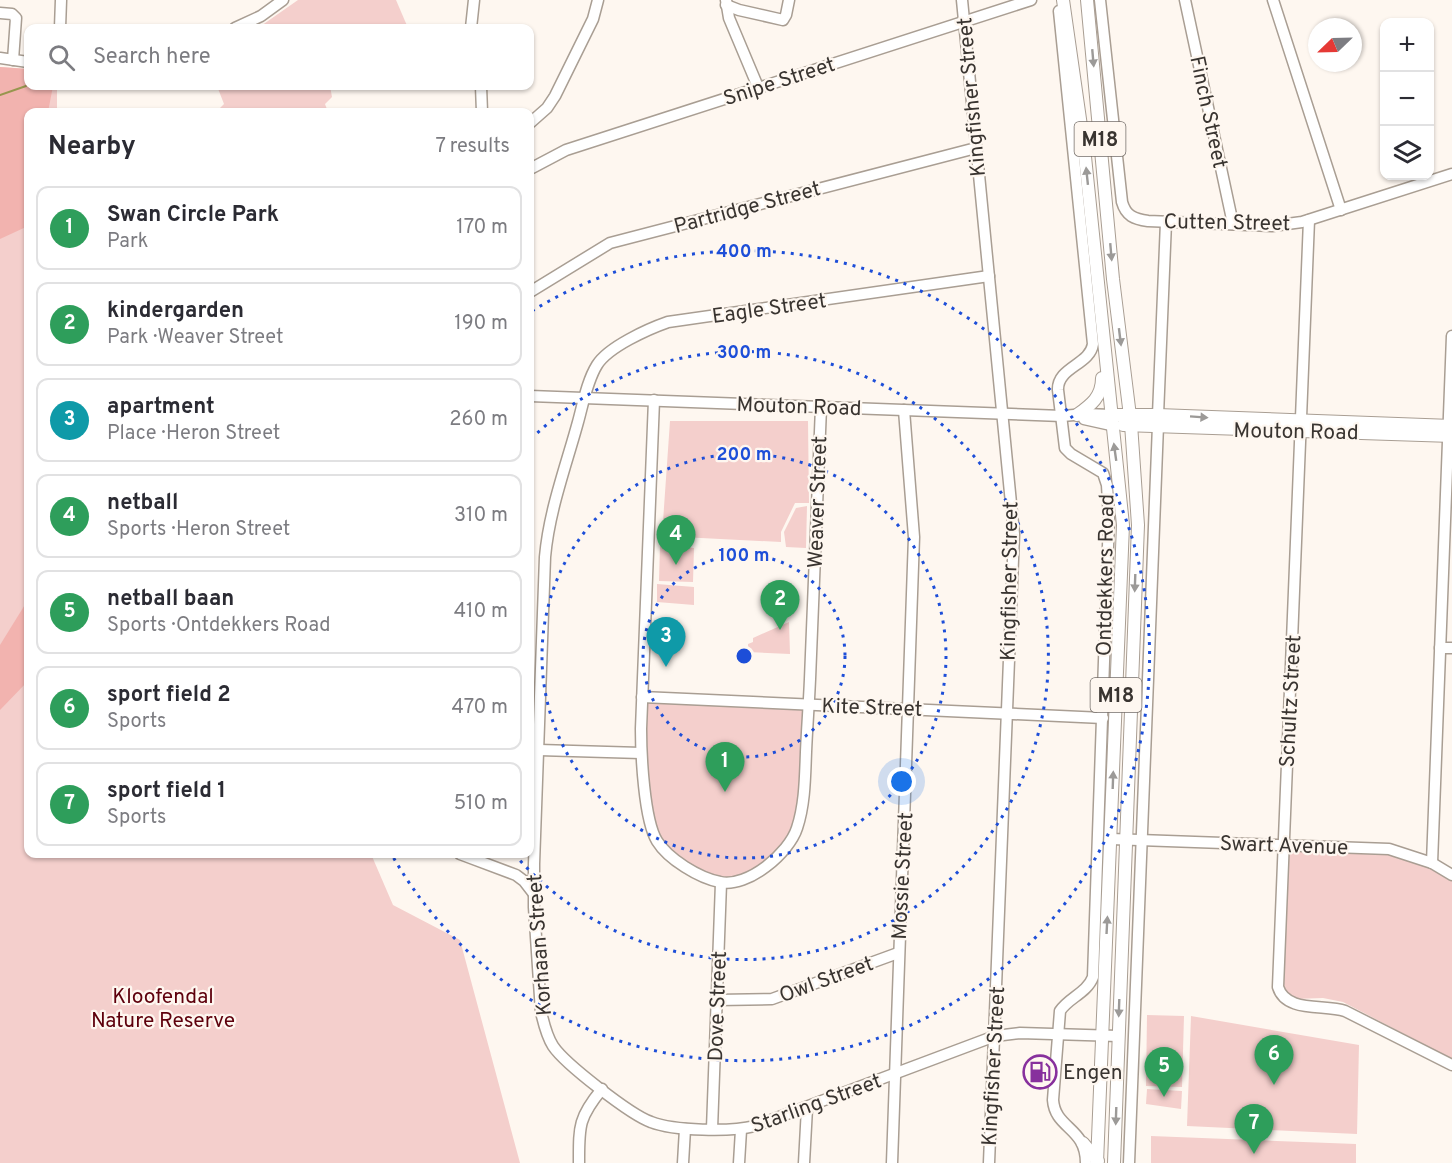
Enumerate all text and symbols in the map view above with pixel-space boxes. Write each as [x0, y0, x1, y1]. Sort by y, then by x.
street label: Kingfisher Street [952, 16, 993, 178]
north arrow [1308, 18, 1362, 72]
map controls [1380, 18, 1434, 180]
button: + [1380, 18, 1434, 72]
search box [24, 24, 534, 90]
icon: search [45, 41, 78, 74]
text: Search here [93, 44, 211, 71]
one-way arrow [1088, 49, 1098, 68]
street label: Snipe Street [720, 52, 839, 113]
street label: Finch Street [1182, 54, 1233, 171]
button: − [1380, 72, 1434, 126]
road number: M18 [1074, 122, 1126, 156]
button: layers [1380, 126, 1434, 180]
text: Nearby [48, 131, 136, 164]
text: 7 results [435, 134, 510, 160]
one-way arrow [1082, 167, 1092, 186]
street label: Partridge Street [671, 176, 824, 241]
text: Swan Circle Park [107, 202, 279, 229]
street label: Cutten Street [1163, 209, 1291, 238]
text: 1 [66, 215, 74, 241]
text: 170 m [456, 215, 508, 241]
text: Park [107, 229, 148, 255]
text: 400 m [716, 241, 772, 264]
one-way arrow [1106, 243, 1116, 262]
street label: Eagle Street [710, 288, 828, 331]
text: kindergarden [107, 298, 244, 325]
text: 2 [63, 311, 76, 337]
text: 190 m [454, 311, 508, 337]
text: Park · Weaver Street [107, 325, 283, 351]
one-way arrow [1116, 327, 1125, 346]
text: 300 m [717, 342, 771, 365]
street label: Mouton Road [736, 392, 862, 423]
text: apartment [107, 394, 215, 421]
text: 3 [64, 407, 76, 433]
text: 260 m [449, 407, 508, 433]
one-way arrow [1189, 412, 1208, 422]
street label: Mouton Road [1233, 418, 1359, 447]
text: Place · Heron Street [107, 421, 280, 447]
street label: Weaver Street [803, 435, 834, 569]
one-way arrow [1111, 443, 1120, 462]
text: 200 m [716, 444, 772, 467]
text: netball [107, 490, 178, 517]
street label: Ontdekkers Road [1092, 494, 1121, 656]
street label: Kingfisher Street [996, 501, 1025, 661]
text: 4 [63, 503, 76, 529]
text: 310 m [454, 503, 508, 529]
pin: 4 [656, 516, 696, 565]
text: Sports · Heron Street [107, 517, 290, 543]
text: 100 m [718, 545, 770, 568]
one-way arrow [1131, 574, 1140, 593]
pin: 2 [760, 580, 800, 630]
text: netball baan [107, 586, 234, 613]
text: 5 [63, 599, 76, 625]
text: 410 m [454, 599, 508, 625]
text: Sports · Ontdekkers Road [107, 613, 330, 639]
pin: 3 [646, 618, 686, 667]
street label: Schultz Street [1275, 634, 1308, 768]
centre of rings [734, 646, 754, 666]
road number: M18 [1090, 678, 1142, 712]
text: sport field 2 [107, 682, 231, 709]
street label: Kite Street [821, 693, 923, 724]
text: 6 [63, 695, 76, 721]
text: 470 m [451, 695, 508, 721]
text: Sports [107, 709, 167, 735]
pin: 1 [706, 742, 744, 792]
your location [887, 767, 916, 796]
one-way arrow [1108, 771, 1118, 790]
text: sport field 1 [107, 778, 226, 805]
text: 7 [64, 791, 75, 817]
text: 510 m [454, 791, 508, 817]
text: Sports [107, 805, 167, 831]
street label: Mossie Street [887, 812, 920, 940]
street label: Swart Avenue [1219, 831, 1349, 862]
street label: Korhaan Street [522, 873, 559, 1017]
one-way arrow [1102, 915, 1111, 934]
street label: Dove Street [703, 950, 734, 1062]
street label: Owl Street [776, 951, 877, 1010]
park label: Kloofendal Nature Reserve [91, 984, 235, 1035]
street label: Kingfisher Street [977, 986, 1012, 1147]
one-way arrow [1115, 998, 1124, 1017]
pin: 6 [1254, 1036, 1294, 1085]
pin: 5 [1144, 1048, 1184, 1097]
fuel station icon: Engen [1022, 1054, 1058, 1090]
place label: Engen [1063, 1060, 1123, 1087]
street label: Starling Street [748, 1068, 886, 1141]
pin: 7 [1234, 1104, 1274, 1154]
one-way arrow [1111, 1106, 1120, 1125]

